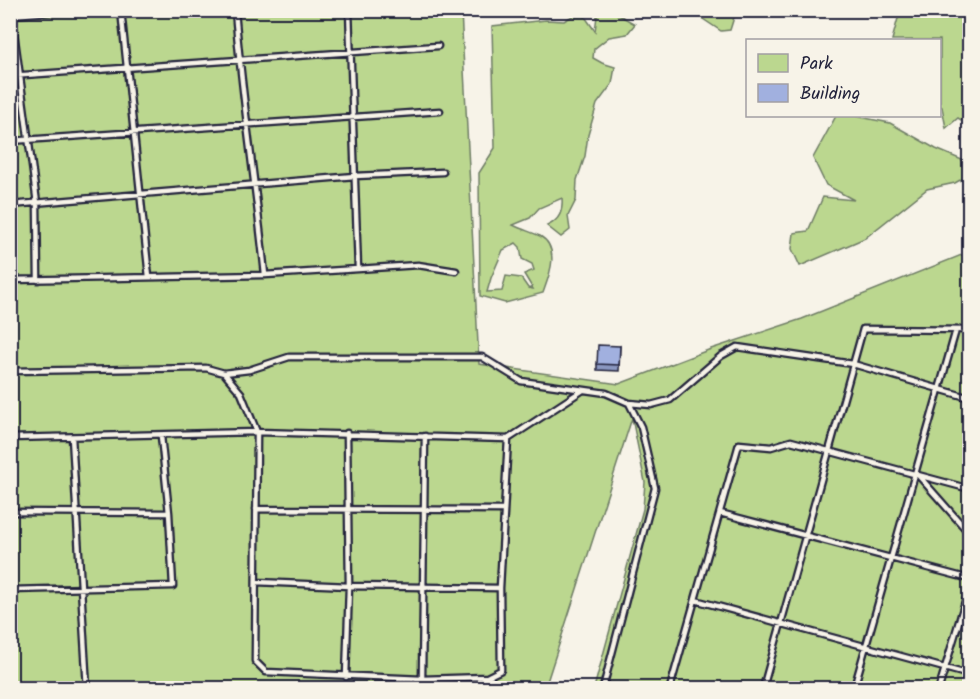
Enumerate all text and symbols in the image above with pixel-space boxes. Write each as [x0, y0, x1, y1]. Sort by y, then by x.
legend [746, 39, 941, 117]
text: Park [800, 50, 833, 79]
text: Building [800, 80, 860, 109]

